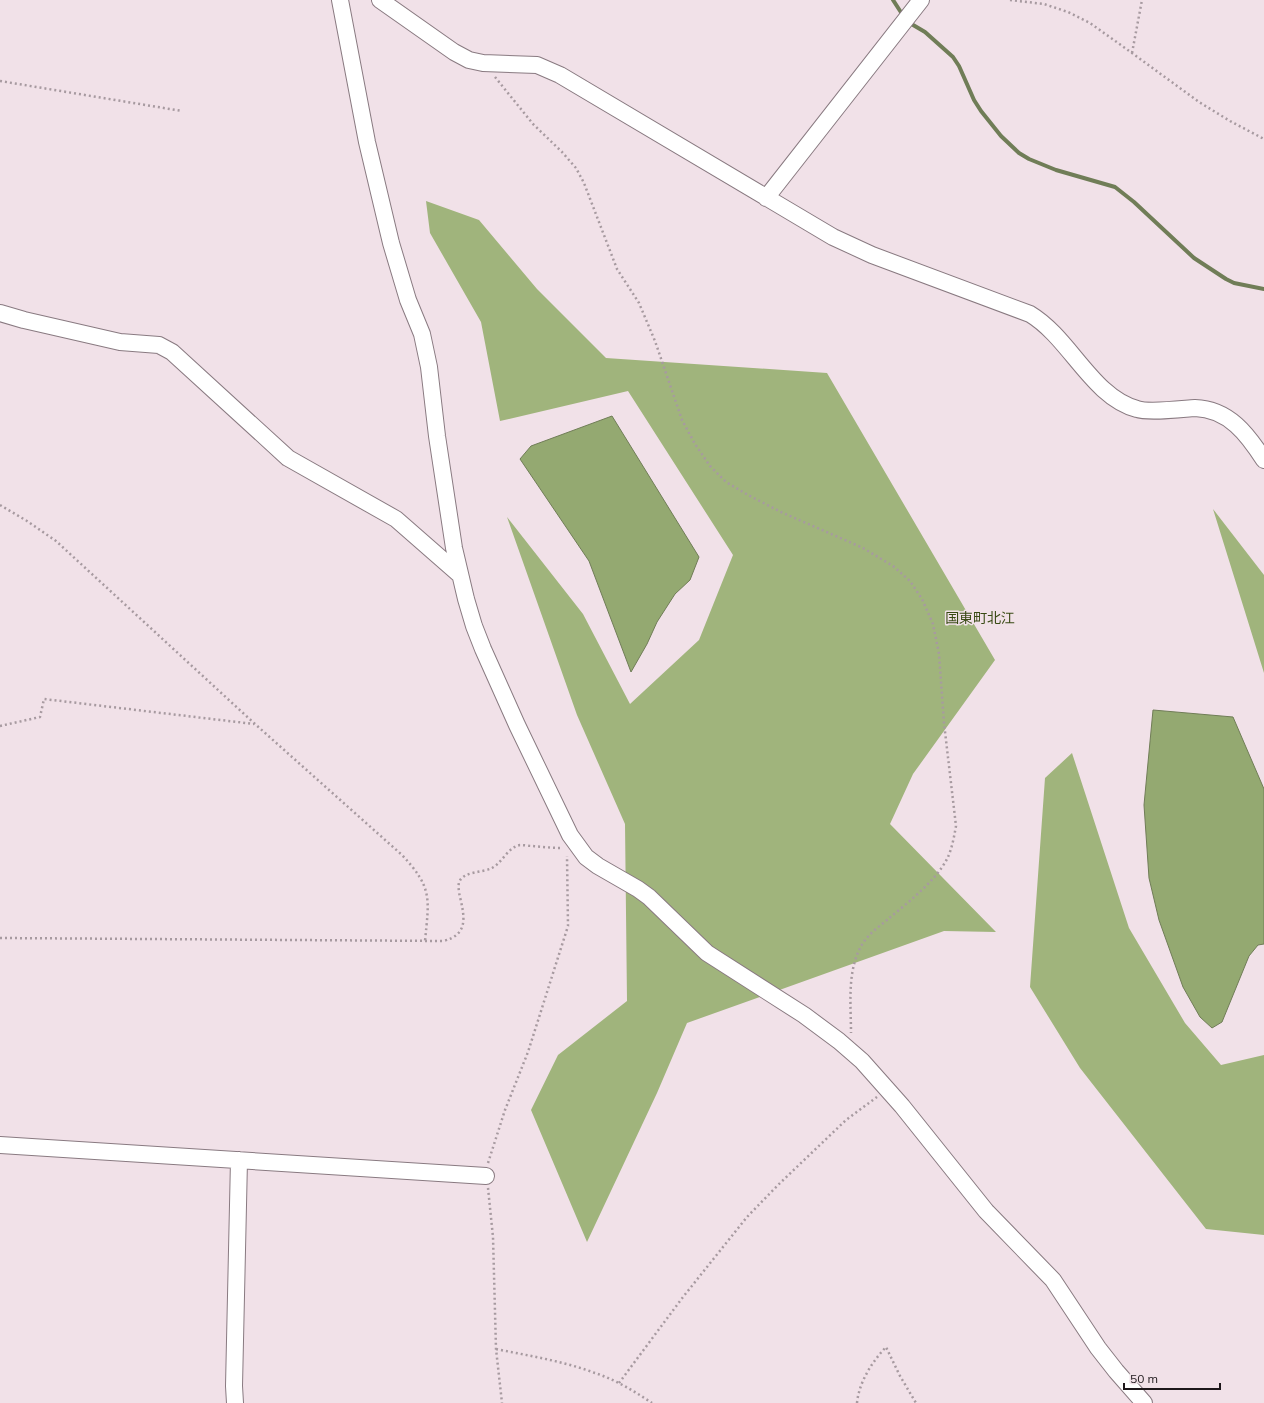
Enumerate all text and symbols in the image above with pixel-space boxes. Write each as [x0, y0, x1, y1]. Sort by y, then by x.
district label: 国東町北江 [945, 609, 1015, 627]
scale bar [1124, 1365, 1220, 1391]
text: 50 m [1130, 1371, 1158, 1386]

